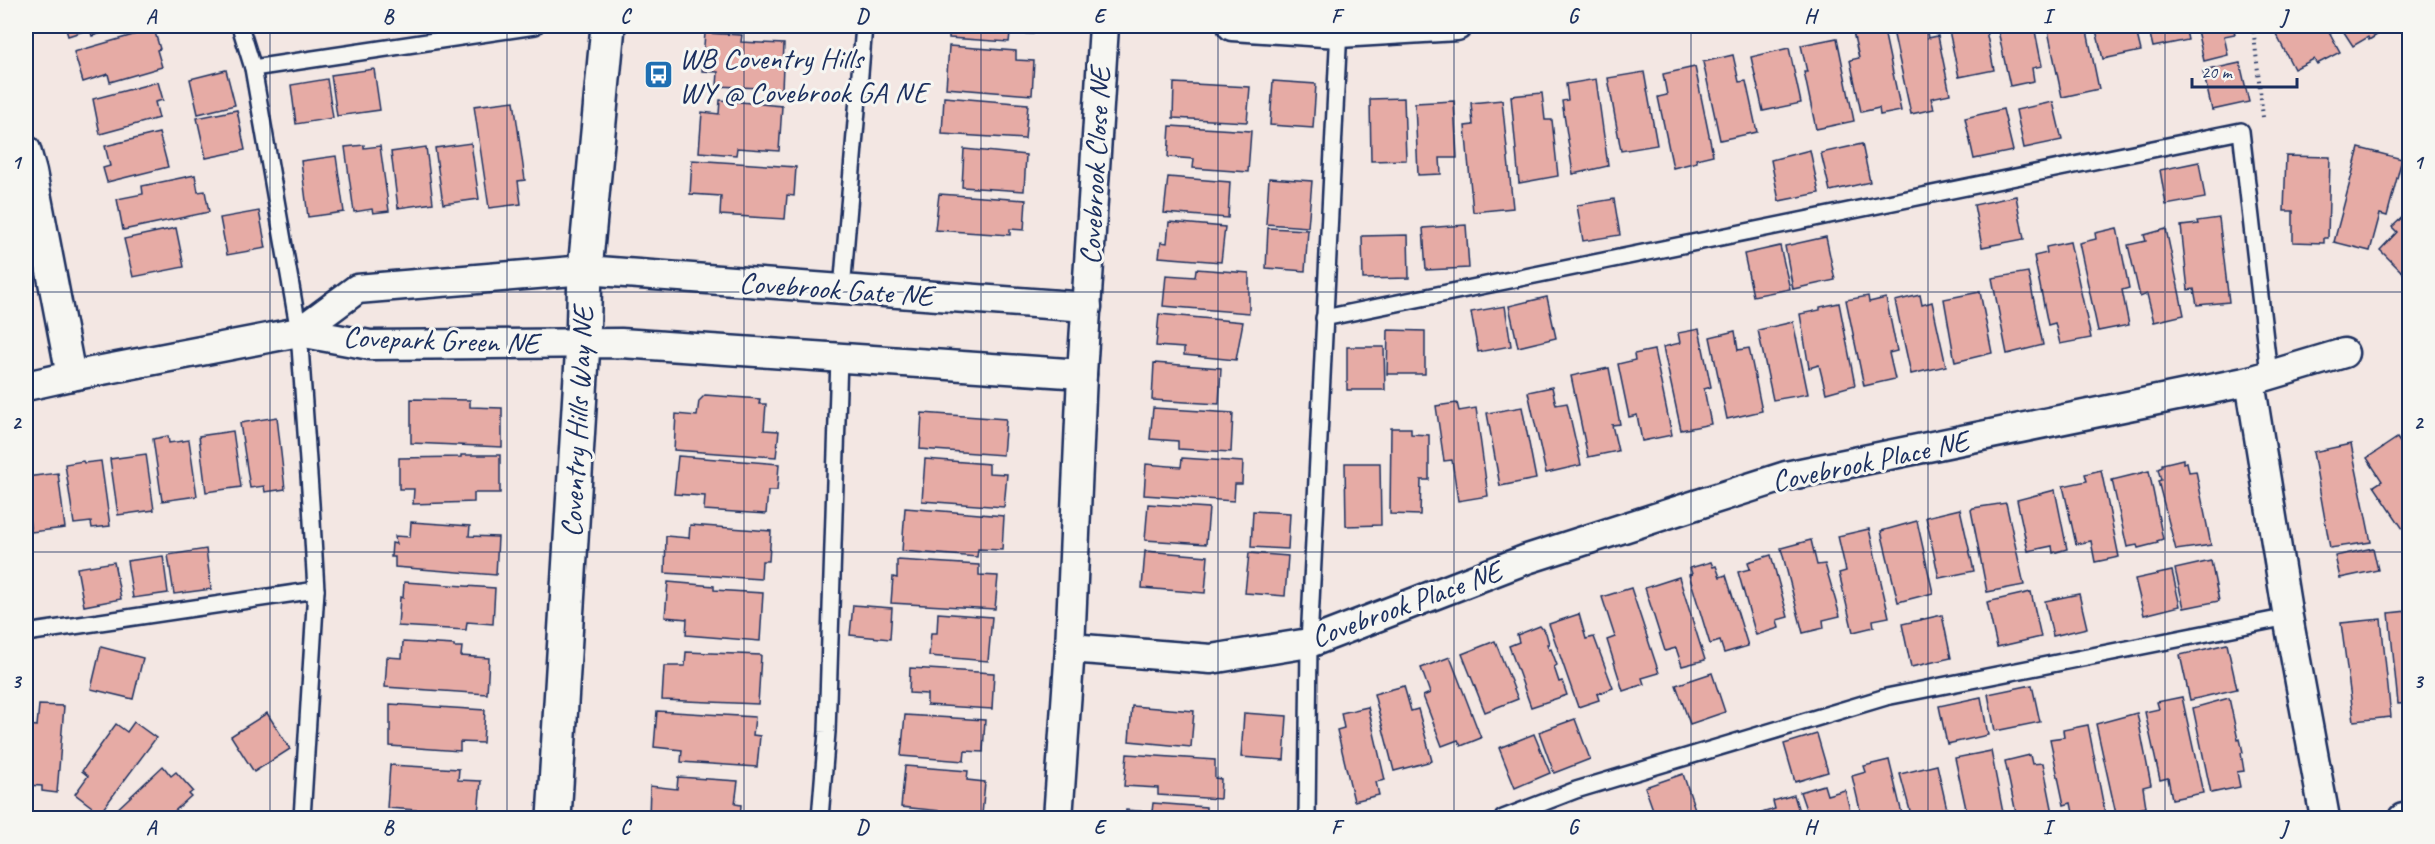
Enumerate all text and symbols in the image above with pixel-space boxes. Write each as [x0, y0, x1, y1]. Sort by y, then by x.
text: A [146, 4, 158, 29]
text: B [383, 4, 395, 29]
text: C [620, 4, 632, 29]
text: D [856, 4, 870, 29]
text: E [1094, 4, 1108, 29]
text: F [1331, 4, 1345, 29]
text: G [1568, 4, 1581, 29]
text: H [1804, 4, 1819, 29]
text: I [2043, 4, 2056, 29]
text: J [2279, 4, 2291, 29]
place label: WB Coventry Hills WY @ Covebrook GA NE [679, 39, 931, 111]
scale bar [2192, 51, 2297, 89]
bus stop icon: WB Coventry Hills WY @ Covebrook GA NE [642, 59, 674, 91]
text: 20 m [2201, 61, 2234, 83]
street label: Covebrook Close NE [1071, 62, 1119, 266]
text: 1 [12, 150, 23, 175]
text: 1 [2414, 150, 2425, 175]
street label: Covebrook Gate NE [738, 263, 938, 315]
street label: Coventry Hills Way NE [552, 302, 602, 538]
street label: Covepark Green NE [343, 318, 544, 363]
text: 2 [12, 410, 23, 435]
text: 2 [2414, 410, 2425, 435]
street label: Covebrook Place NE [1768, 421, 1976, 500]
street label: Covebrook Place NE [1306, 551, 1510, 656]
text: 3 [12, 669, 23, 694]
text: 3 [2414, 669, 2425, 694]
text: A [146, 815, 158, 840]
text: B [383, 815, 395, 840]
text: C [620, 815, 632, 840]
text: D [856, 815, 870, 840]
text: E [1094, 815, 1108, 840]
text: F [1331, 815, 1345, 840]
text: G [1568, 815, 1581, 840]
text: H [1804, 815, 1819, 840]
text: I [2043, 815, 2056, 840]
text: J [2279, 815, 2291, 840]

